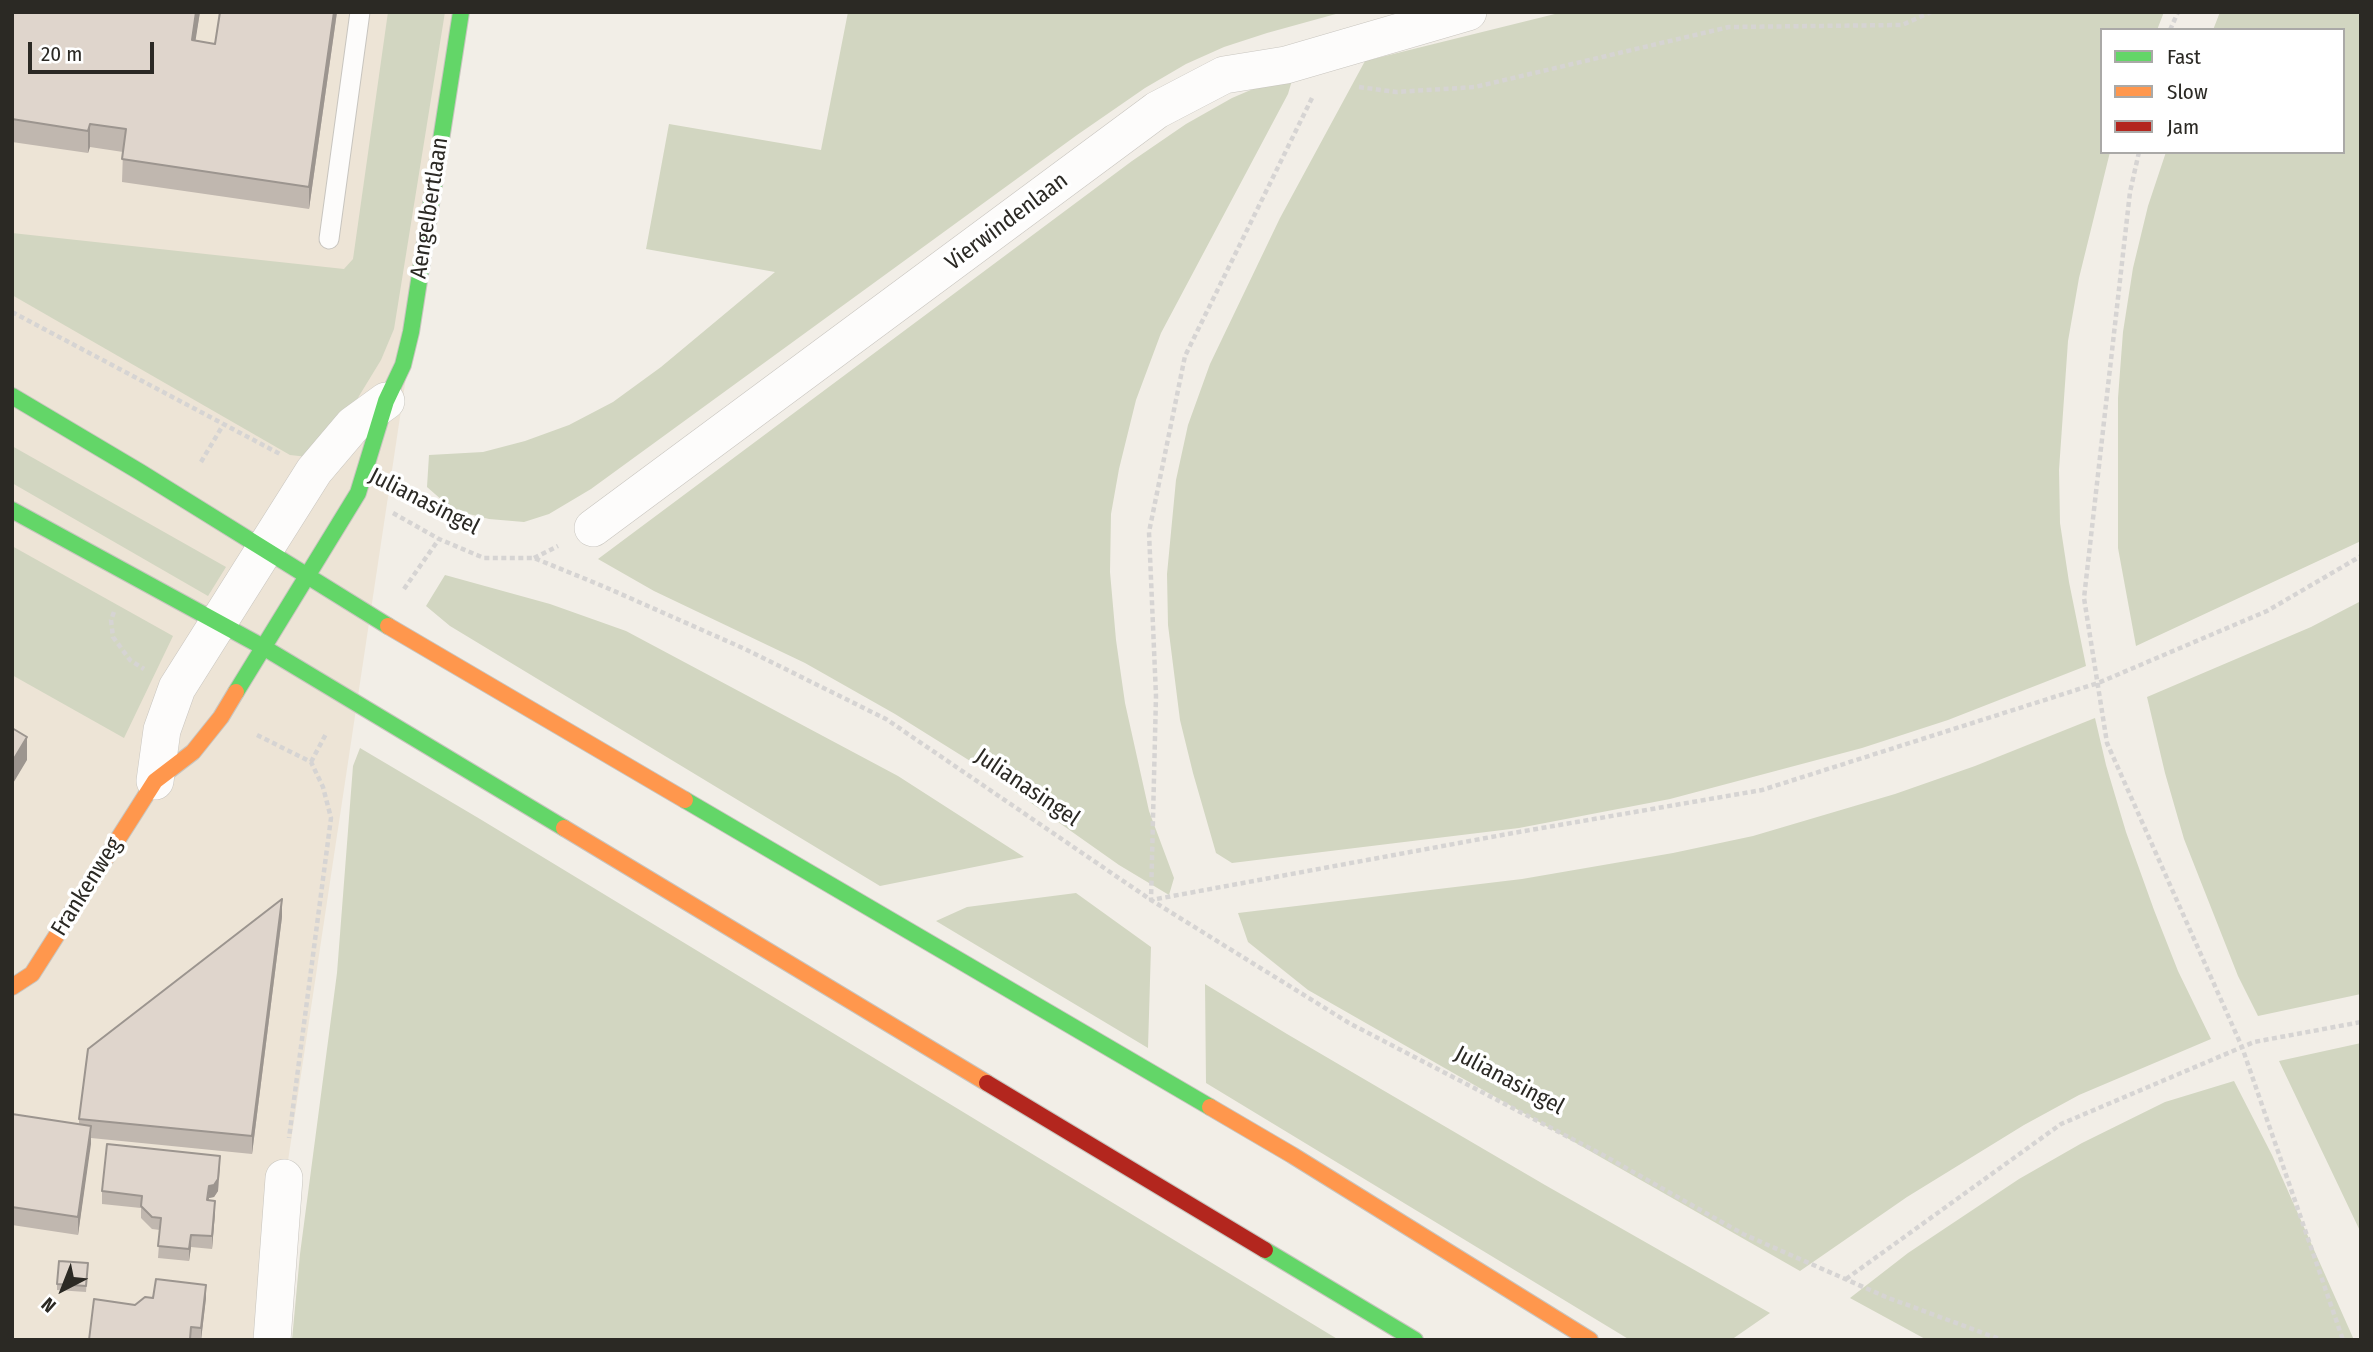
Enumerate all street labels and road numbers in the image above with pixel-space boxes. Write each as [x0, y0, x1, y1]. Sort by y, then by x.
street label: Aengelbertlaan [405, 135, 455, 281]
street label: Vierwindenlaan [940, 167, 1074, 277]
street label: Julianasingel [364, 462, 484, 542]
street label: Julianasingel [969, 743, 1085, 833]
street label: Frankenweg [46, 833, 128, 941]
street label: Julianasingel [1449, 1041, 1569, 1121]

